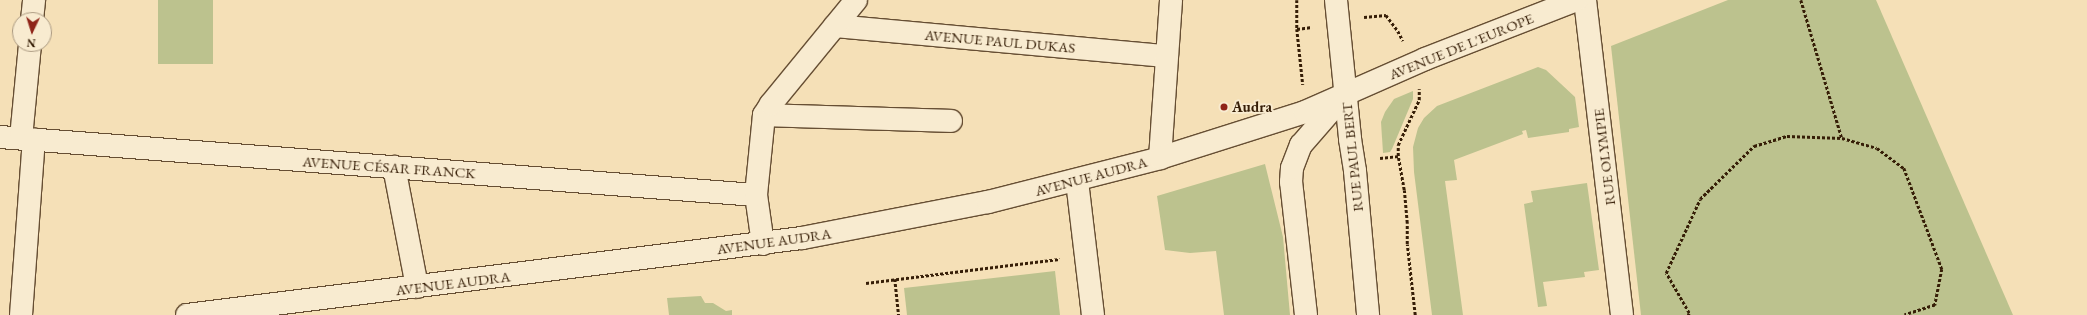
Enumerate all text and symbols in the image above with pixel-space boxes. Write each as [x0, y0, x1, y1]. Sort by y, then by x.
street label: AVENUE DE L'EUROPE [1386, 9, 1536, 83]
north arrow [12, 12, 52, 52]
street label: AVENUE PAUL DUKAS [924, 25, 1076, 57]
text: N [26, 36, 36, 50]
place label: Audra [1232, 98, 1272, 116]
street label: RUE PAUL BERT [1337, 101, 1367, 213]
marker: Audra [1219, 102, 1229, 112]
street label: RUE OLYMPIE [1589, 108, 1619, 206]
street label: AVENUE CÉSAR FRANCK [302, 152, 476, 182]
street label: AVENUE AUDRA [1033, 152, 1149, 200]
street label: AVENUE AUDRA [715, 224, 833, 258]
street label: AVENUE AUDRA [395, 267, 511, 299]

